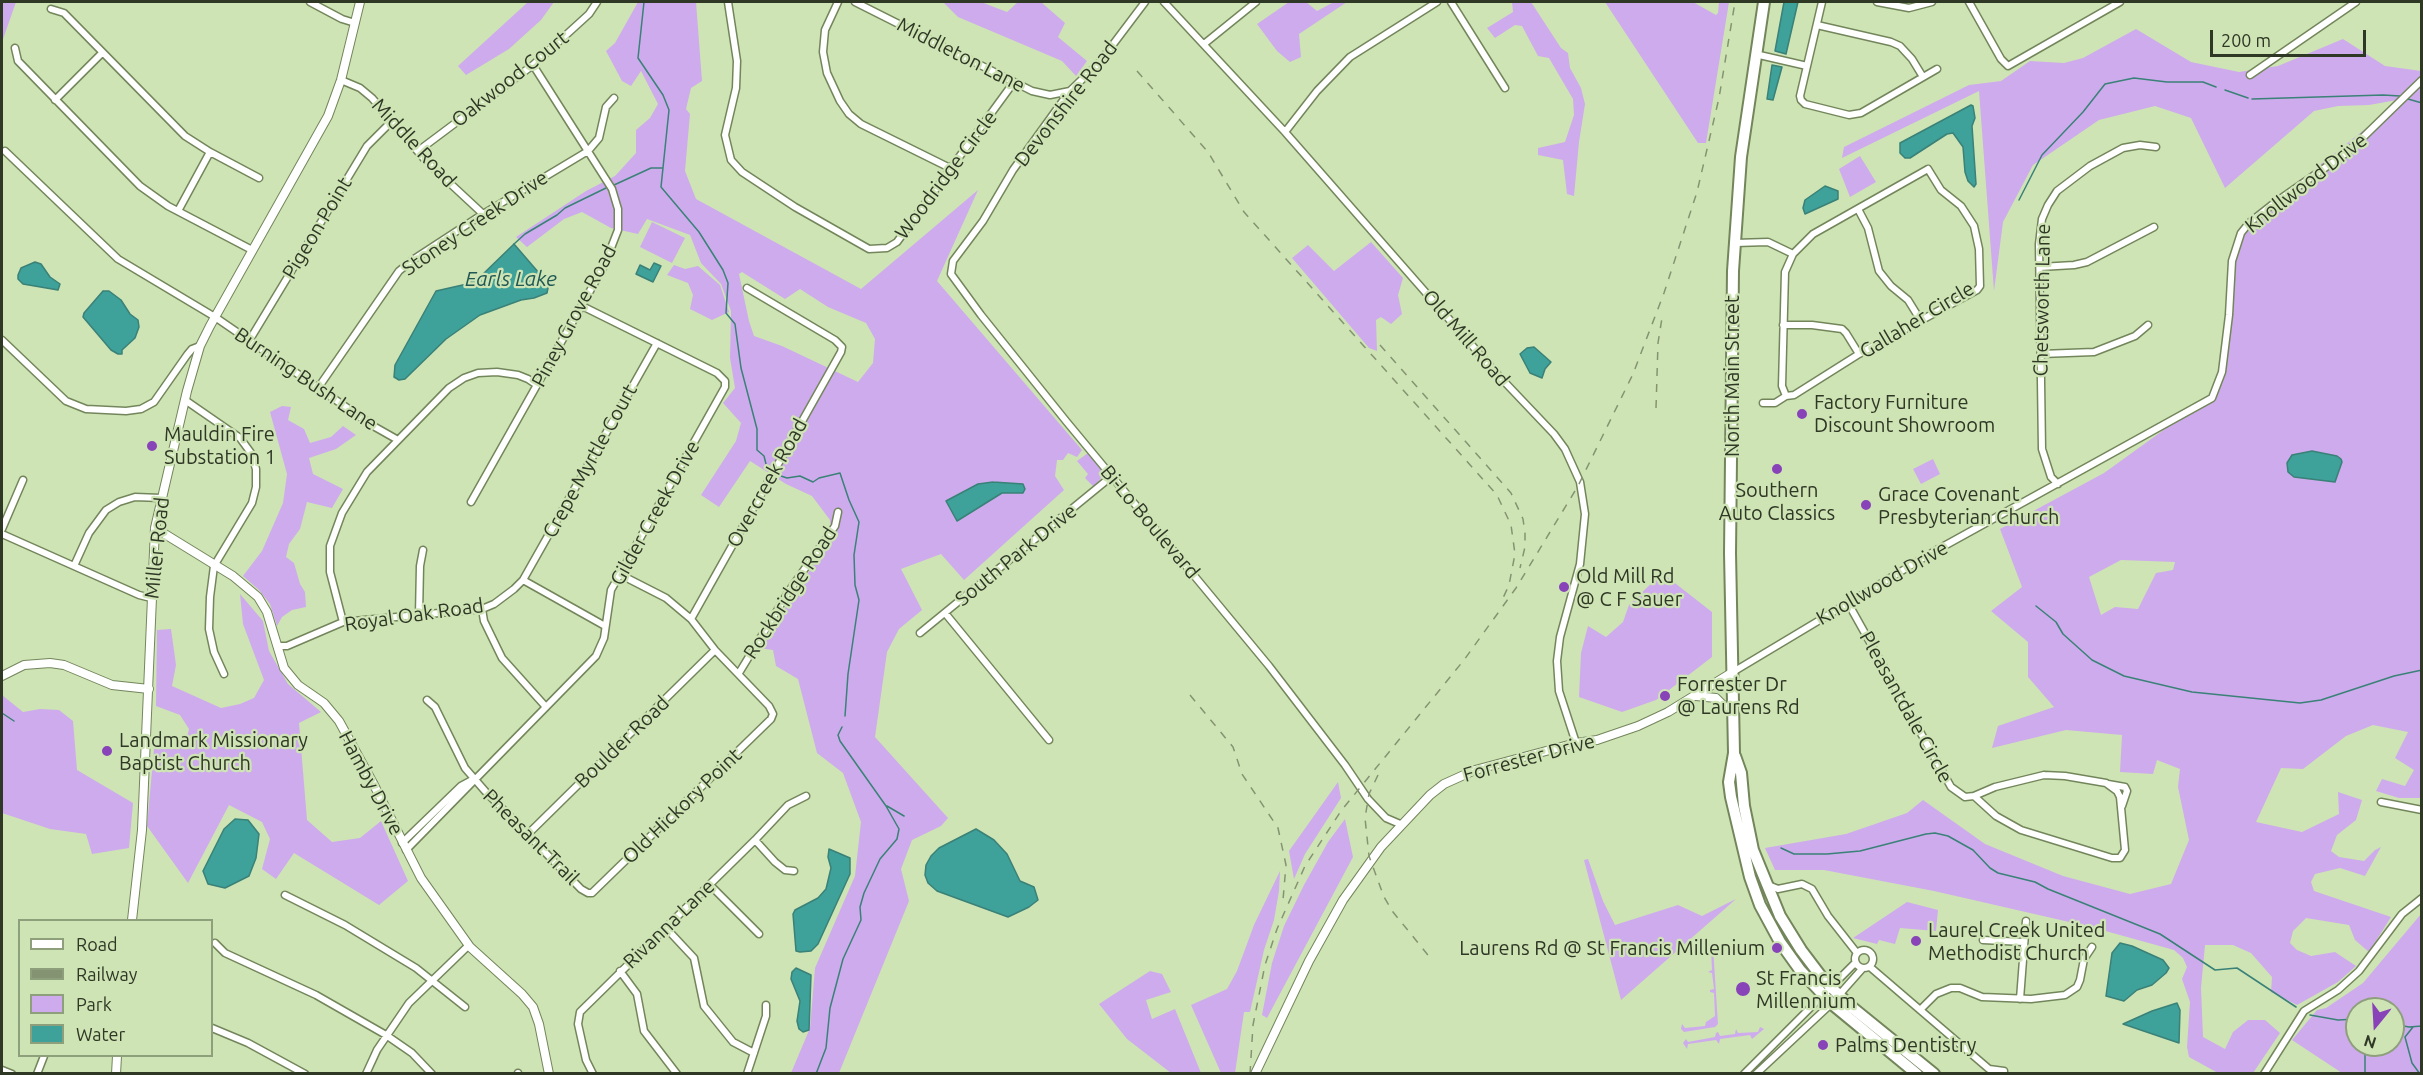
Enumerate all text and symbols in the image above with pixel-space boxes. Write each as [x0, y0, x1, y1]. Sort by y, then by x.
street label: Middleton Lane [893, 12, 1029, 98]
scale bar [2213, 18, 2369, 56]
street label: Oakwood Court [447, 26, 573, 132]
text: 200 m [2221, 30, 2271, 50]
street label: Devonshire Road [1010, 37, 1122, 171]
street label: Middle Road [367, 94, 461, 192]
street label: Woodridge Circle [890, 106, 1002, 244]
street label: Knollwood Drive [2240, 128, 2372, 238]
street label: Stoney Creek Drive [398, 165, 552, 281]
street label: Pigeon Point [277, 173, 357, 283]
street label: Chetsworth Lane [2029, 223, 2055, 377]
street label: Piney Grove Road [526, 241, 622, 391]
water label: Earls Lake [465, 266, 557, 292]
street label: Gallaher Circle [1855, 276, 1979, 364]
street label: Old Mill Road [1417, 285, 1515, 391]
street label: North Main Street [1720, 295, 1744, 457]
street label: Burning Bush Lane [230, 322, 382, 436]
street label: Crepe Myrtle Court [538, 380, 642, 542]
place label: Factory Furniture Discount Showroom [1814, 390, 1995, 437]
marker: Factory Furniture Discount Showroom [1795, 407, 1809, 421]
street label: Overcreek Road [722, 414, 812, 552]
place label: Mauldin Fire Substation 1 [164, 422, 276, 469]
street label: Gilder Creek Drive [605, 436, 705, 590]
marker: Mauldin Fire Substation 1 [145, 439, 159, 453]
street label: Bi-Lo Boulevard [1095, 460, 1205, 584]
marker: Southern Auto Classics [1770, 462, 1784, 476]
place label: Southern Auto Classics [1719, 478, 1835, 525]
place label: Grace Covenant Presbyterian Church [1878, 482, 2059, 529]
street label: Miller Road [140, 496, 174, 600]
marker: Grace Covenant Presbyterian Church [1859, 498, 1873, 512]
street label: South Park Drive [951, 499, 1081, 611]
street label: Rockbridge Road [738, 522, 842, 664]
street label: Knollwood Drive [1812, 536, 1952, 630]
place label: Old Mill Rd @ C F Sauer [1576, 564, 1682, 611]
marker: Old Mill Rd @ C F Sauer [1557, 580, 1571, 594]
street label: Royal Oak Road [343, 593, 485, 637]
street label: Pleasantdale Circle [1854, 627, 1958, 787]
place label: Forrester Dr @ Laurens Rd [1677, 672, 1800, 719]
marker: Forrester Dr @ Laurens Rd [1658, 689, 1672, 703]
street label: Boulder Road [570, 691, 674, 793]
street label: Hamby Drive [333, 727, 409, 839]
place label: Landmark Missionary Baptist Church [119, 728, 308, 775]
street label: Forrester Drive [1461, 729, 1597, 787]
street label: Old Hickory Point [617, 743, 747, 869]
marker: Landmark Missionary Baptist Church [100, 744, 114, 758]
street label: Pheasant Trail [478, 784, 584, 890]
street label: Rivanna Lane [618, 874, 720, 974]
place label: Laurel Creek United Methodist Church [1928, 918, 2105, 965]
legend [18, 919, 213, 1057]
text: Road [76, 934, 118, 954]
marker: Laurel Creek United Methodist Church [1909, 934, 1923, 948]
place label: Laurens Rd @ St Francis Millenium [1459, 936, 1765, 960]
marker: Laurens Rd @ St Francis Millenium [1770, 941, 1784, 955]
text: Railway [76, 964, 137, 984]
place label: St Francis Millennium [1756, 966, 1856, 1013]
marker: St Francis Millennium [1734, 980, 1752, 998]
text: Park [76, 994, 112, 1014]
north arrow [2345, 997, 2405, 1057]
text: Water [76, 1024, 125, 1044]
text: N [2362, 1032, 2379, 1053]
place label: Palms Dentistry [1835, 1033, 1976, 1057]
marker: Palms Dentistry [1816, 1038, 1830, 1052]

